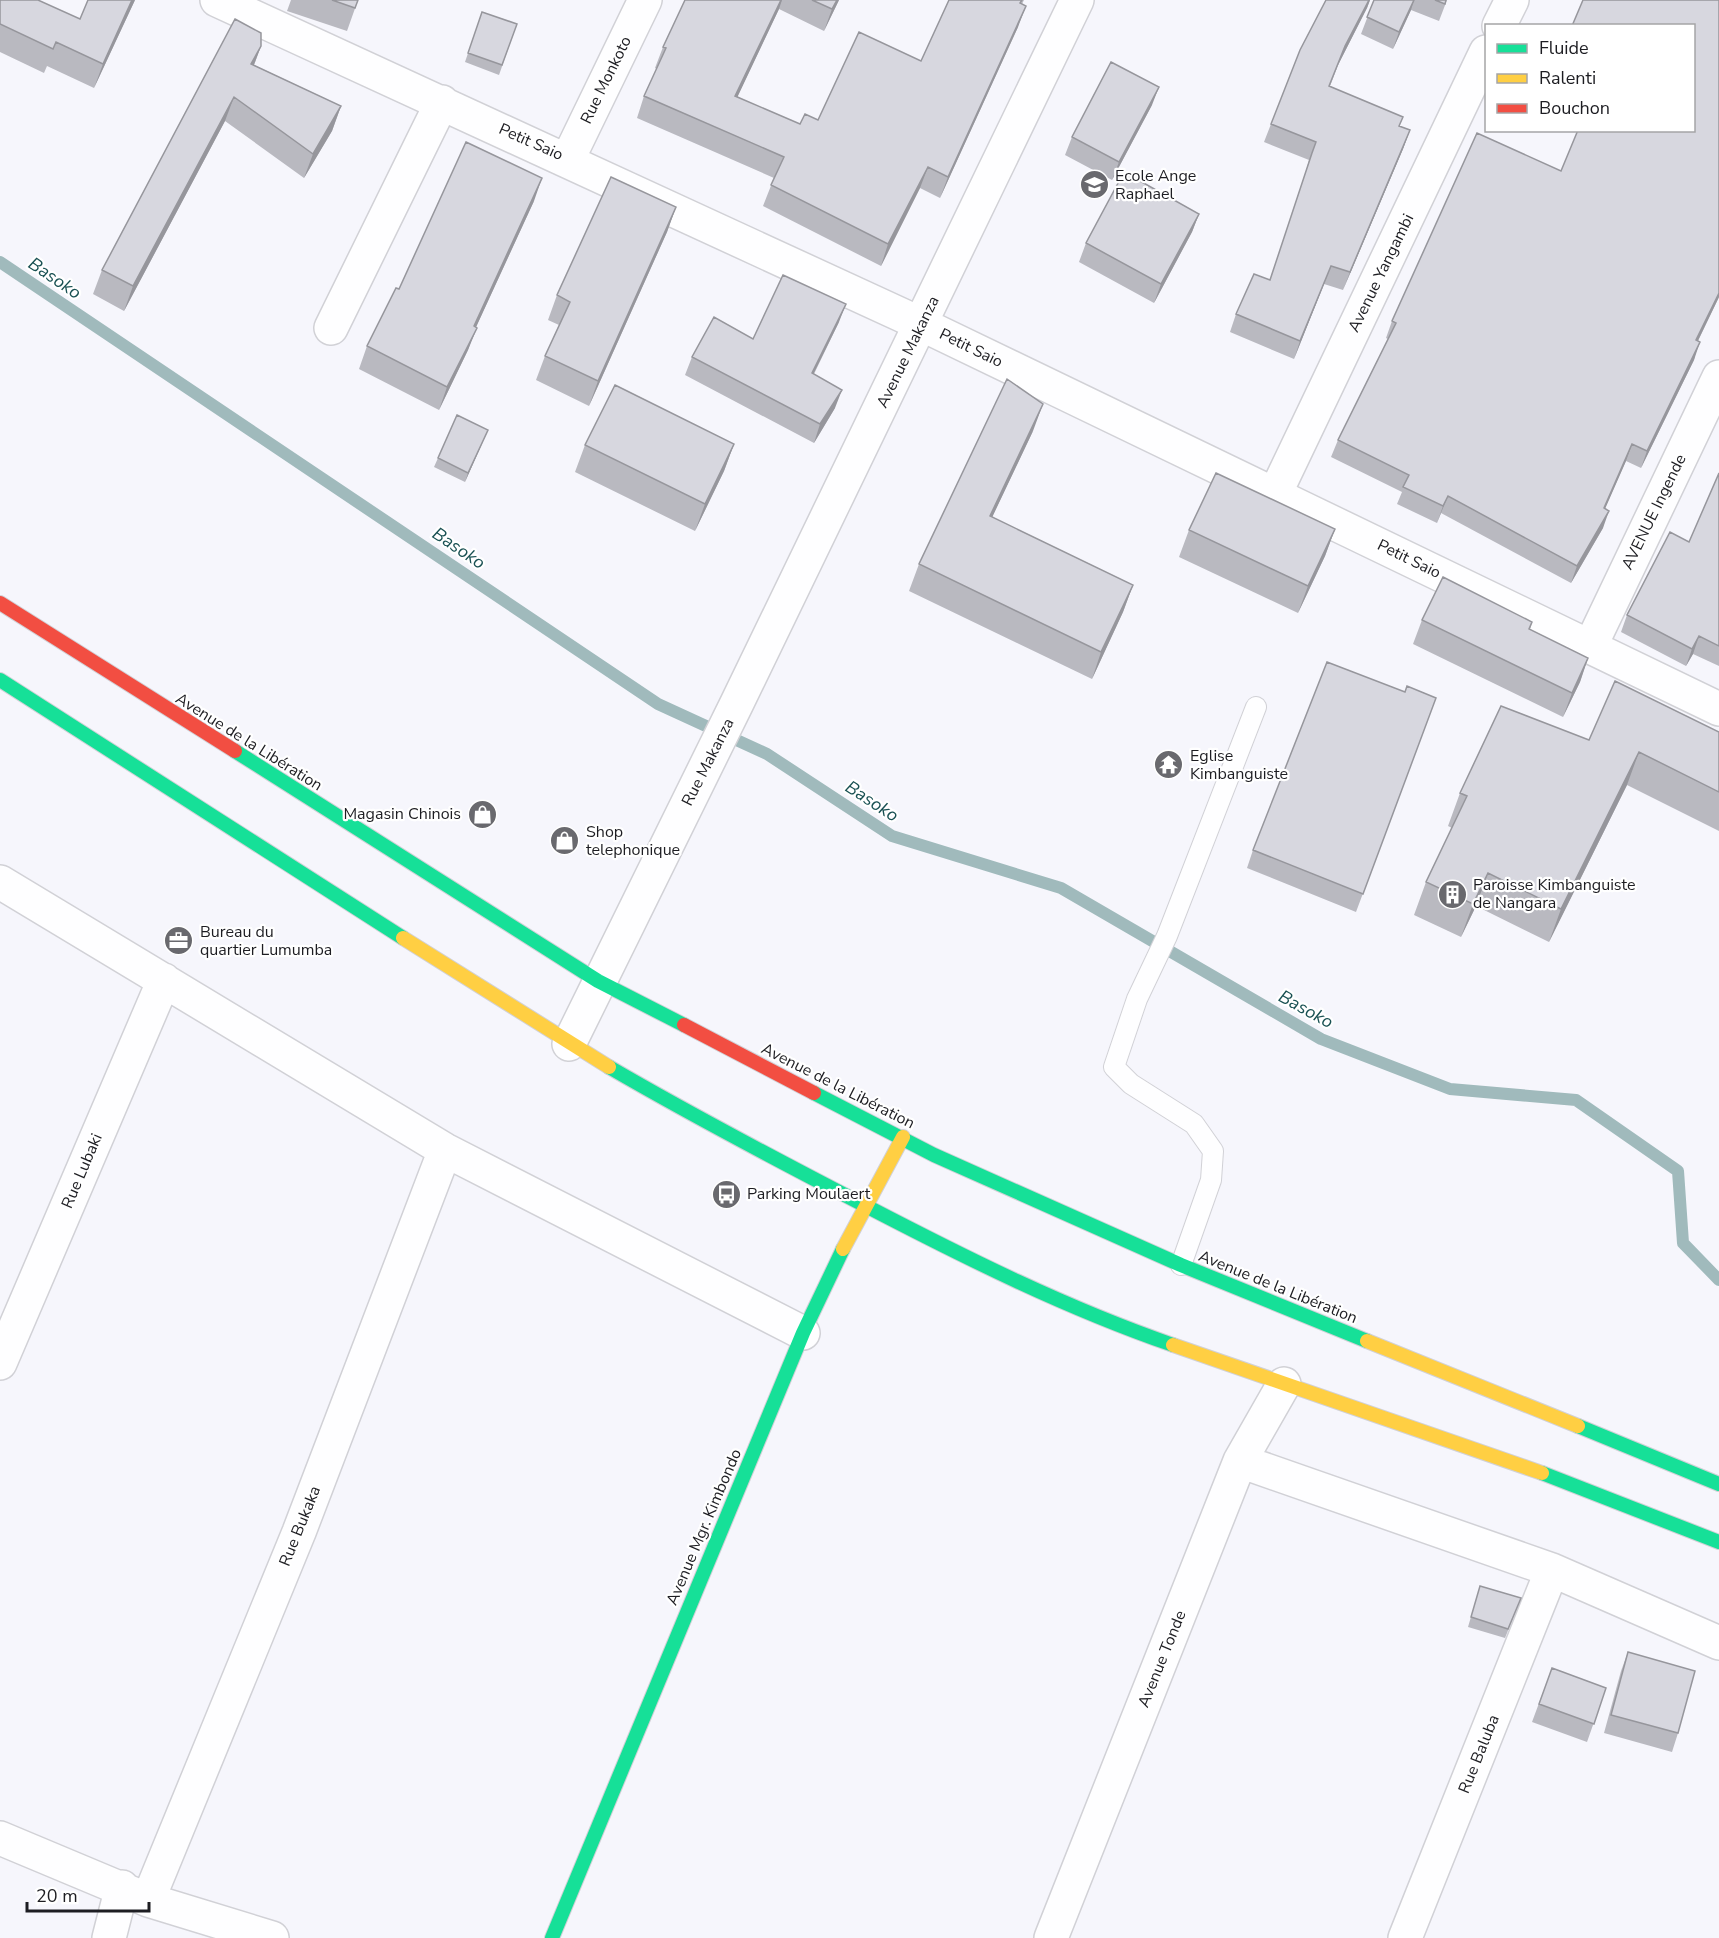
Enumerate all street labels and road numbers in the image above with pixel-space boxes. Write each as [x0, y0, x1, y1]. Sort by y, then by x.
street label: Rue Monkoto [575, 32, 637, 128]
street label: Petit Saio [495, 118, 567, 166]
street label: Avenue Yangambi [1343, 210, 1419, 336]
street label: Avenue Makanza [871, 292, 945, 412]
street label: Petit Saio [936, 323, 1007, 373]
street label: AVENUE Ingende [1616, 451, 1692, 573]
street label: Petit Saio [1374, 534, 1445, 584]
street label: Avenue de la Libération [171, 688, 327, 796]
street label: Rue Makanza [676, 714, 740, 810]
street label: Avenue de la Libération [757, 1038, 919, 1134]
street label: Rue Lubaki [56, 1130, 108, 1212]
street label: Avenue de la Libération [1195, 1245, 1361, 1329]
street label: Avenue Mgr. Kimbondo [661, 1445, 747, 1608]
street label: Rue Bukaka [274, 1483, 326, 1569]
street label: Avenue Tonde [1133, 1607, 1191, 1711]
street label: Rue Baluba [1453, 1711, 1505, 1797]

